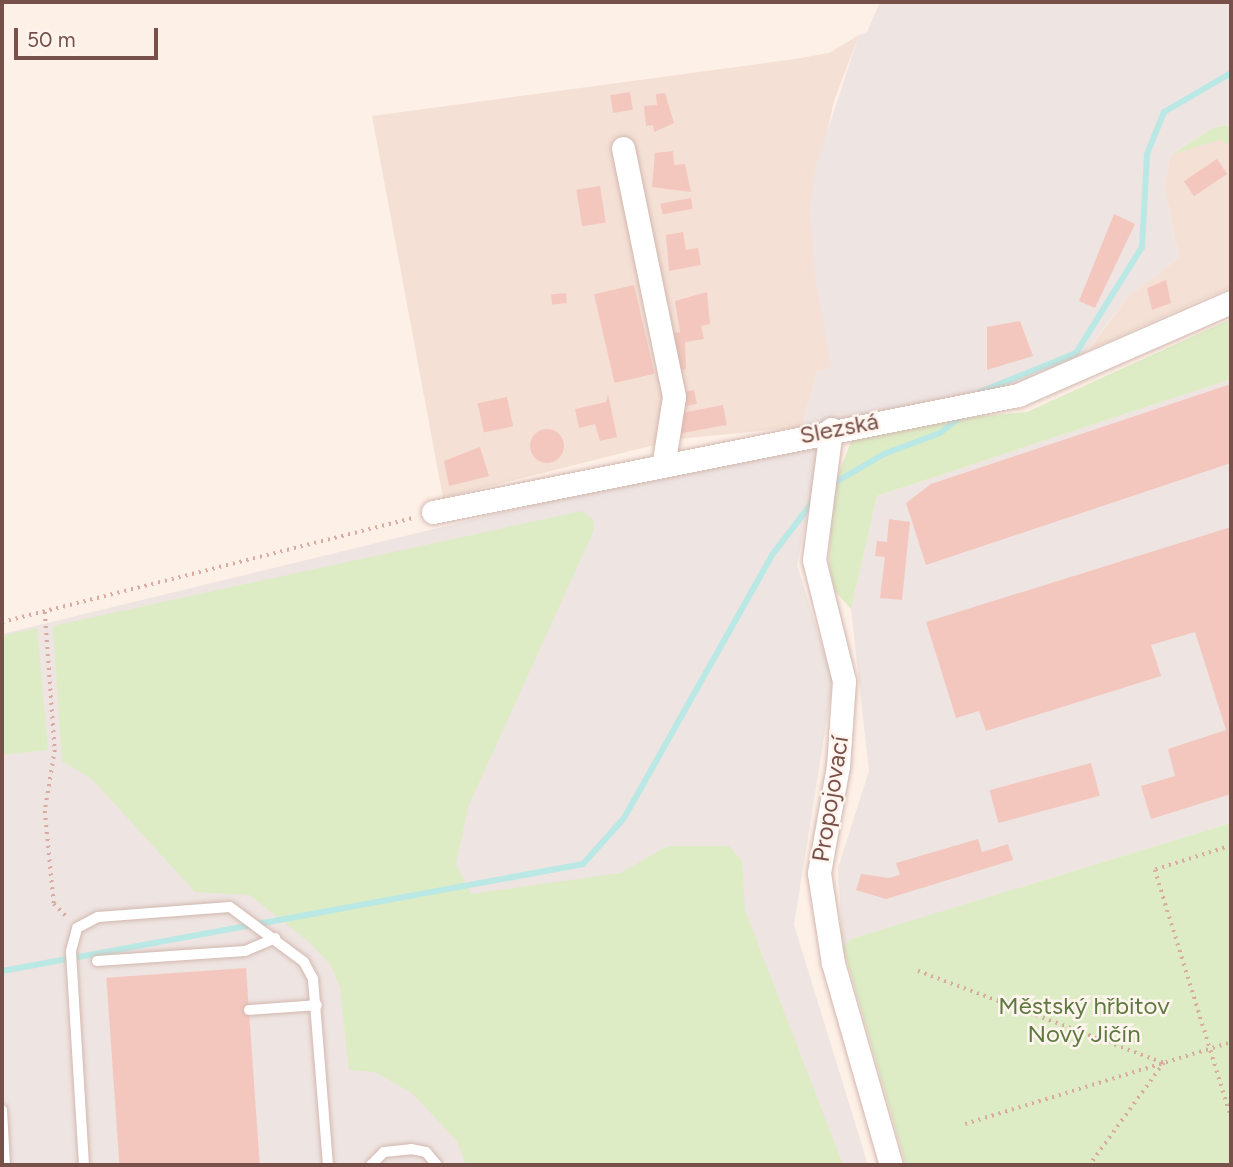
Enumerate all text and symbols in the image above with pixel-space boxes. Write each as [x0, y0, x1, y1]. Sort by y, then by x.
scale bar [18, 14, 161, 58]
text: 50 m [27, 27, 76, 52]
street label: Slezská [797, 406, 881, 450]
street label: Propojovací [806, 734, 854, 864]
park label: Městský hřbitov Nový Jičín [998, 992, 1170, 1048]

